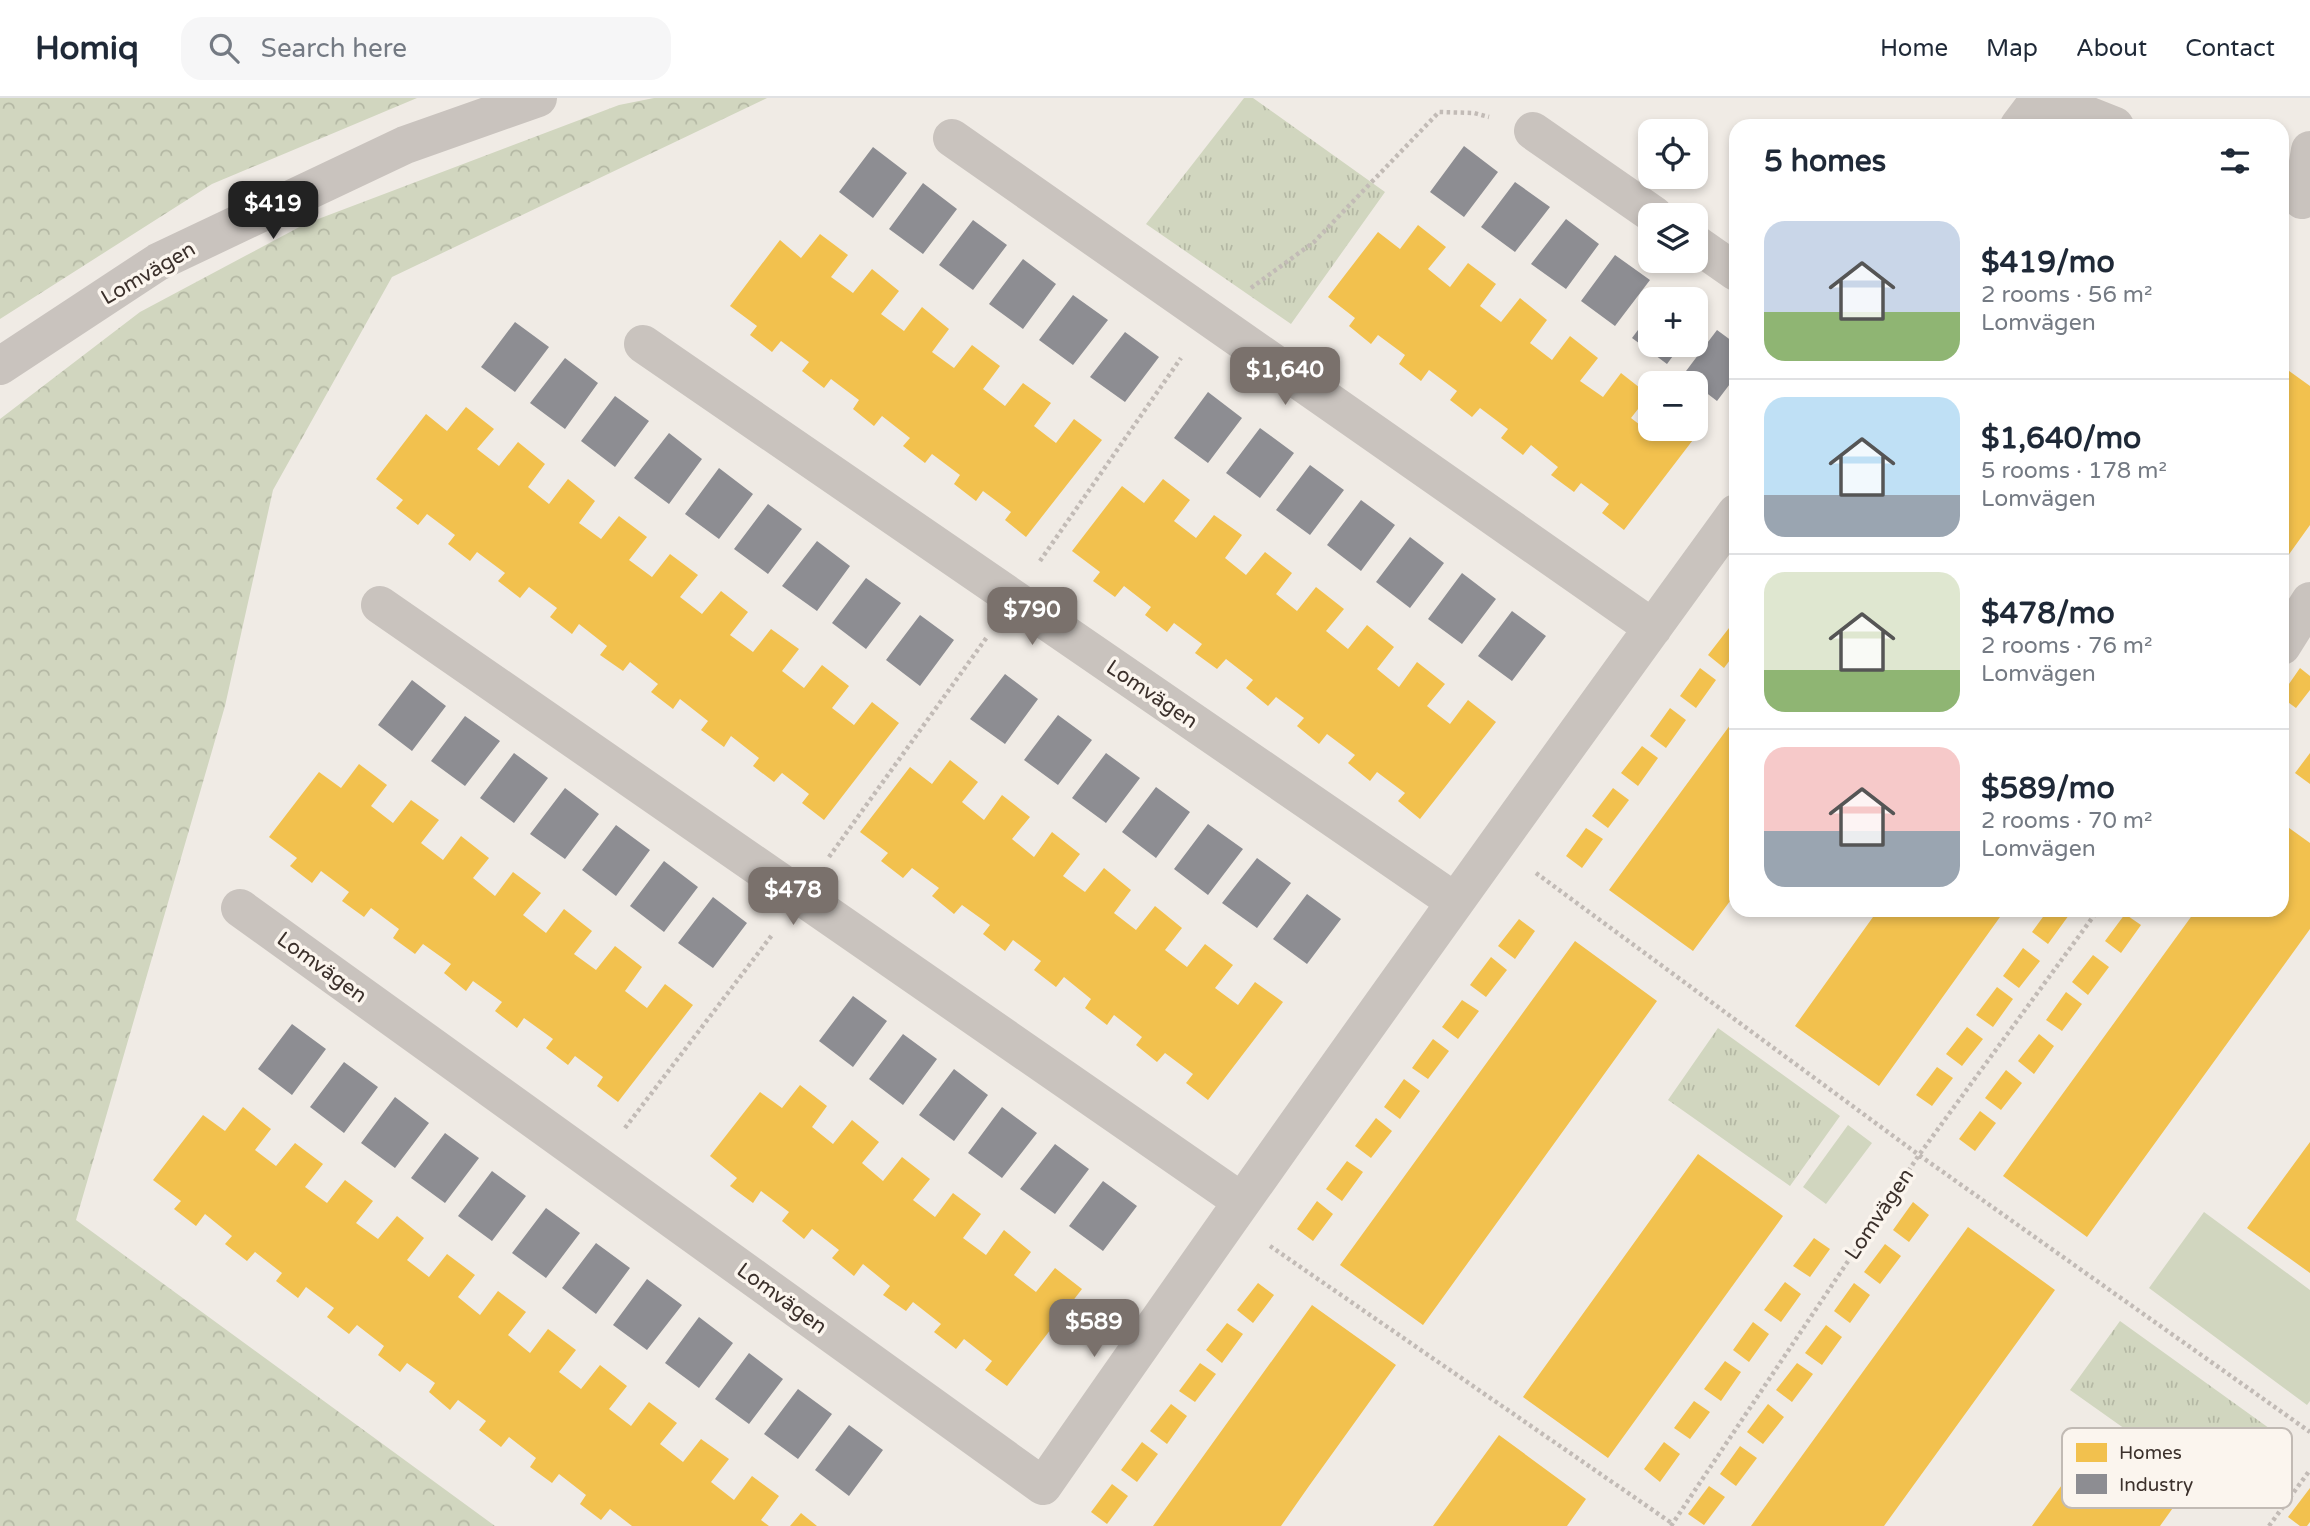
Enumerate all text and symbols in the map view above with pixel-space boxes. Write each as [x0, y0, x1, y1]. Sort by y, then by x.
search box [181, 17, 671, 80]
text: Homiq [35, 29, 139, 68]
icon: search [205, 29, 243, 67]
text: Search here [261, 33, 407, 64]
text: Home [1880, 34, 1948, 63]
text: Map [1986, 34, 2038, 63]
text: About [2076, 34, 2147, 63]
text: Contact [2185, 34, 2275, 63]
map controls [1638, 119, 1708, 441]
button: locate [1638, 119, 1708, 189]
icon: filters [2216, 142, 2254, 180]
text: 5 homes [1764, 143, 1886, 180]
pin: $419 [232, 181, 314, 241]
text: $419 [244, 190, 302, 218]
button: layers [1638, 203, 1708, 273]
street label: Lomvägen [97, 236, 200, 310]
text: $419/mo [1981, 244, 2115, 281]
icon: home [1820, 249, 1904, 333]
text: 2 rooms · 56 m² [1981, 281, 2152, 309]
button: + [1638, 287, 1708, 357]
text: Lomvägen [1981, 309, 2096, 337]
pin: $1,640 [1228, 348, 1342, 407]
text: $1,640 [1246, 356, 1324, 384]
button: − [1638, 371, 1708, 441]
text: $1,640/mo [1981, 420, 2141, 457]
icon: home [1820, 425, 1904, 509]
text: 5 rooms · 178 m² [1981, 457, 2167, 485]
text: Lomvägen [1981, 485, 2096, 513]
pin: $790 [991, 588, 1073, 647]
text: $478/mo [1981, 595, 2115, 632]
text: $790 [1003, 596, 1061, 624]
icon: home [1820, 600, 1904, 684]
text: 2 rooms · 76 m² [1981, 632, 2152, 660]
street label: Lomvägen [1101, 655, 1202, 734]
text: Lomvägen [1981, 660, 2096, 688]
text: $589/mo [1981, 770, 2115, 807]
icon: home [1820, 775, 1904, 859]
text: 2 rooms · 70 m² [1981, 807, 2152, 835]
text: Lomvägen [1981, 835, 2096, 863]
pin: $478 [752, 868, 834, 927]
text: $478 [764, 876, 822, 904]
street label: Lomvägen [272, 927, 371, 1008]
street label: Lomvägen [1840, 1164, 1919, 1265]
street label: Lomvägen [732, 1258, 831, 1339]
pin: $589 [1053, 1300, 1135, 1359]
text: $589 [1065, 1308, 1123, 1336]
legend [2062, 1428, 2292, 1508]
text: Homes [2119, 1442, 2182, 1464]
text: Industry [2119, 1474, 2193, 1496]

